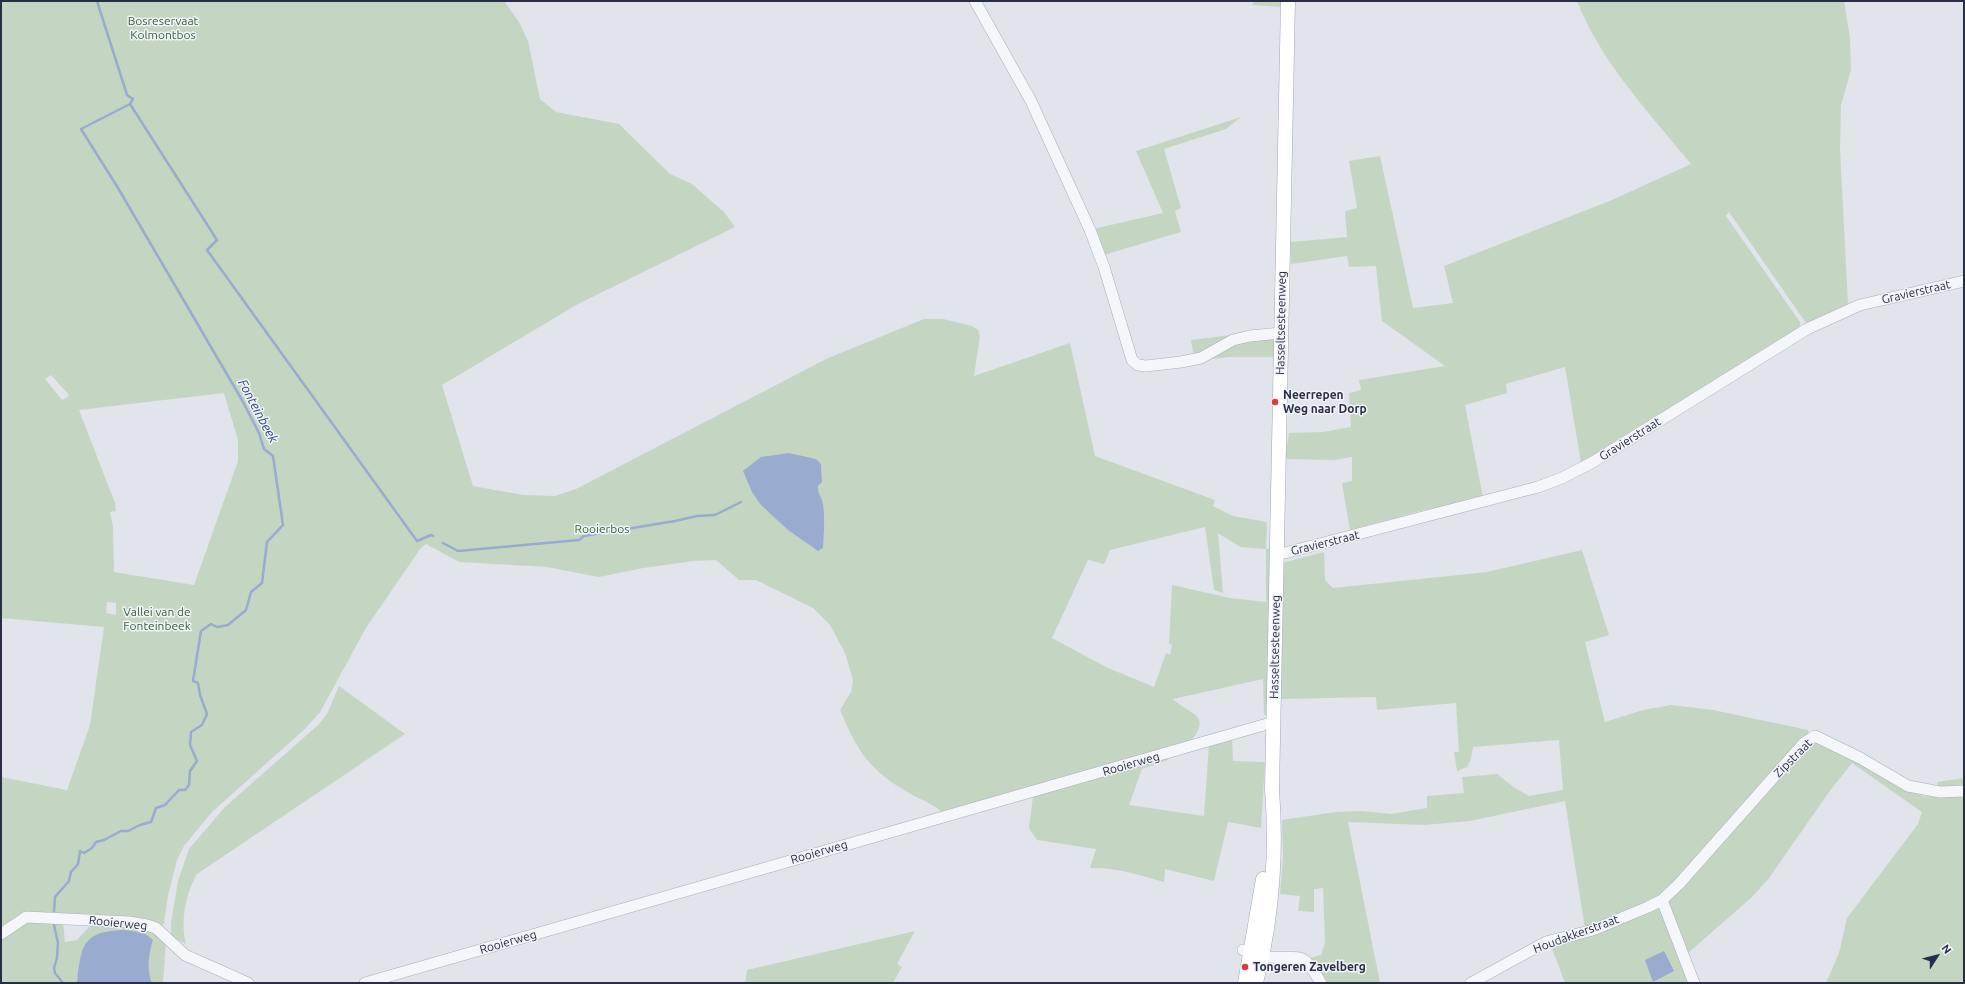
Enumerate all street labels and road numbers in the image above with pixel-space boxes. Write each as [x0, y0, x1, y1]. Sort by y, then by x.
street label: Hasseltsesteenweg [1273, 271, 1289, 375]
street label: Gravierstraat [1880, 277, 1952, 307]
street label: Gravierstraat [1596, 414, 1664, 464]
street label: Gravierstraat [1289, 528, 1361, 558]
street label: Hasseltsesteenweg [1267, 595, 1283, 699]
street label: Zipstraat [1771, 736, 1815, 780]
street label: Rooierweg [1101, 749, 1161, 779]
street label: Rooierweg [789, 837, 849, 867]
street label: Houdakkerstraat [1531, 912, 1621, 956]
street label: Rooierweg [88, 913, 148, 933]
street label: Rooierweg [478, 927, 538, 957]

